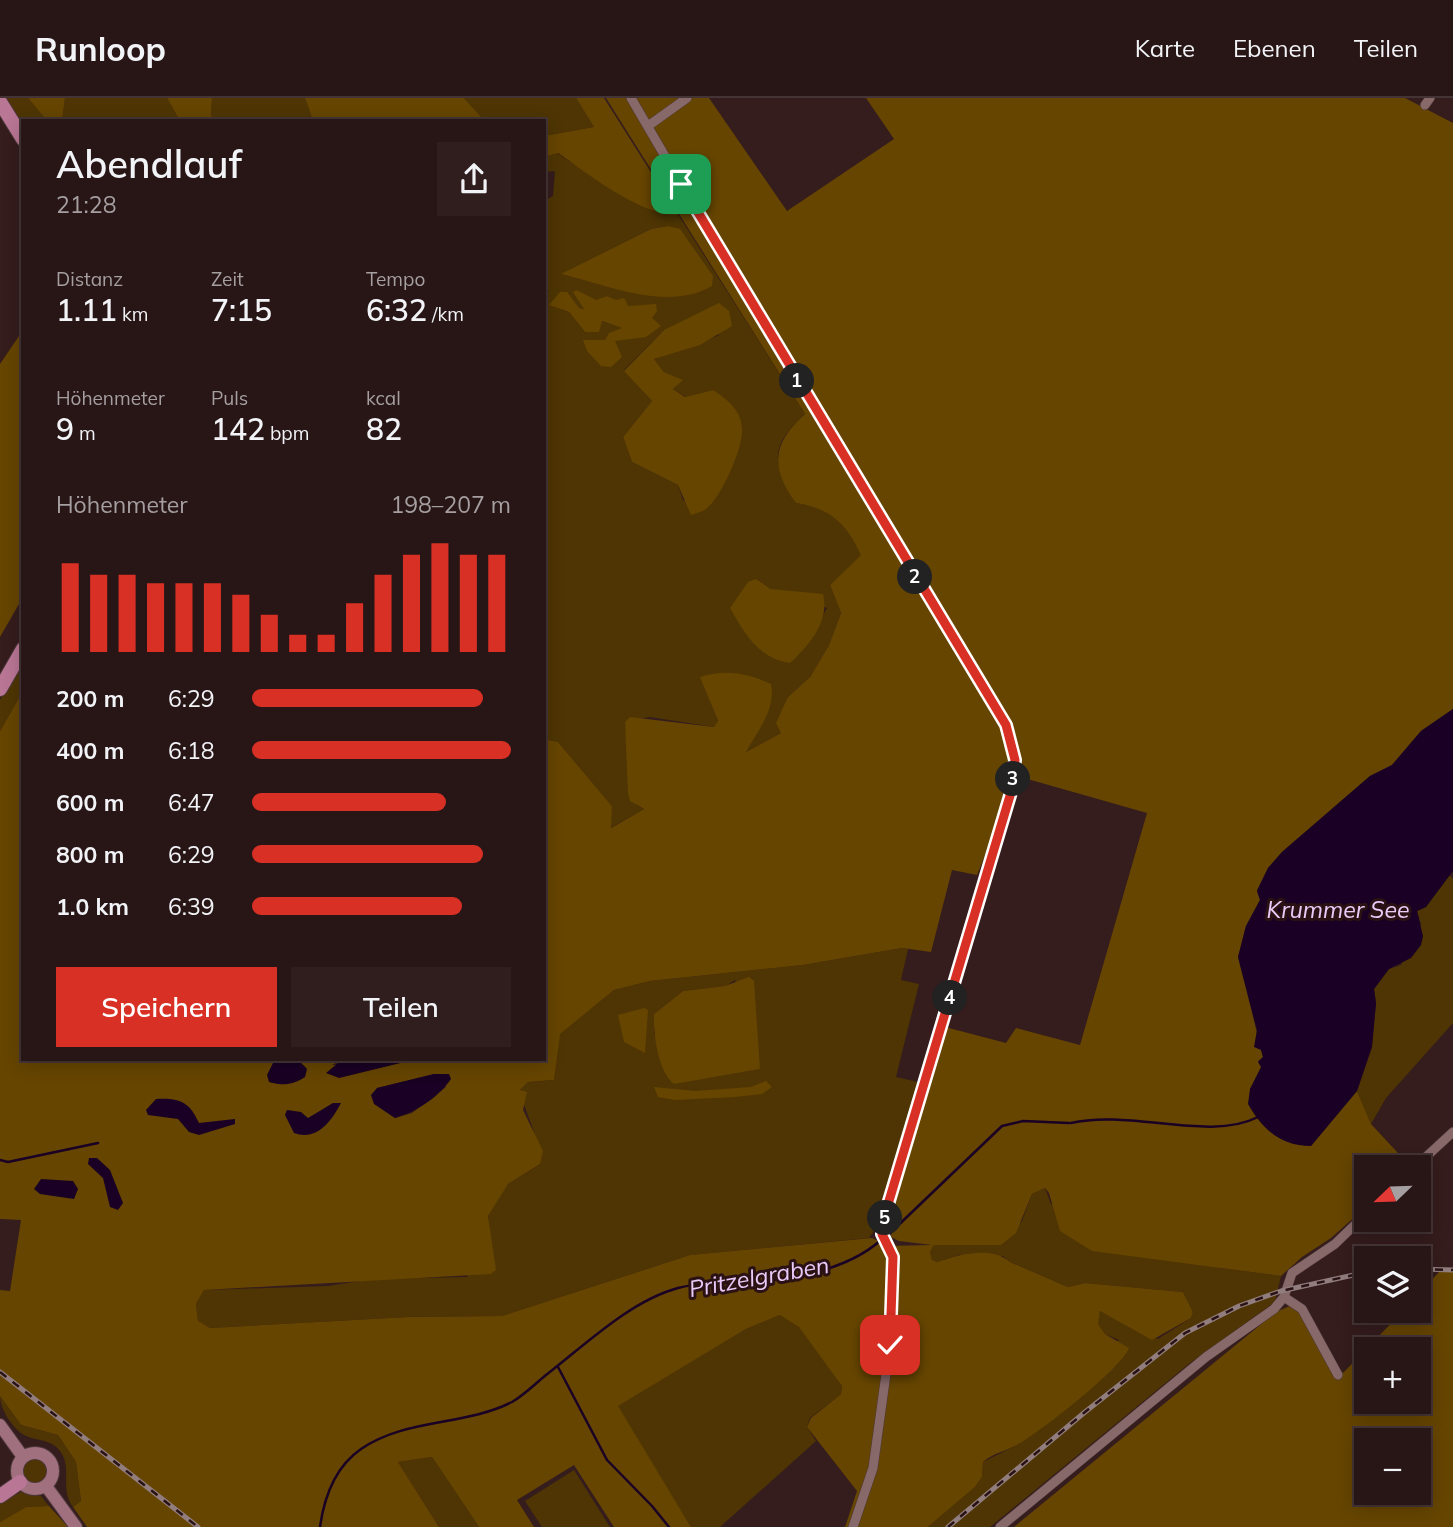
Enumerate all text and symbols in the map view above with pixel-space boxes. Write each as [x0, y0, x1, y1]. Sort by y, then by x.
text: Runloop [35, 28, 166, 69]
text: Karte [1135, 33, 1195, 63]
text: Ebenen [1233, 33, 1316, 63]
text: Teilen [1354, 33, 1418, 63]
text: Abendlauf [56, 140, 242, 188]
button: share [437, 142, 511, 216]
pin [651, 154, 711, 214]
icon: arrive [662, 165, 700, 203]
text: 21:28 [56, 190, 116, 219]
text: Distanz [56, 267, 123, 291]
text: Zeit [211, 267, 244, 291]
text: Tempo [366, 267, 425, 291]
text: 1.11 [56, 291, 117, 329]
text: 7:15 [211, 291, 272, 329]
text: 6:32 [366, 291, 427, 329]
text: km [117, 302, 149, 326]
text: /km [427, 302, 464, 326]
pin: 1 [780, 364, 814, 398]
text: 1 [791, 368, 802, 392]
text: Höhenmeter [56, 386, 165, 410]
text: Puls [211, 386, 248, 410]
text: kcal [366, 386, 401, 410]
text: 9 [56, 410, 74, 448]
text: 142 [211, 410, 265, 448]
text: 82 [366, 410, 402, 448]
text: m [74, 421, 96, 445]
text: bpm [265, 421, 309, 445]
text: Höhenmeter [56, 490, 188, 519]
text: 198–207 m [390, 490, 511, 519]
pin: 2 [898, 560, 932, 594]
text: 2 [909, 564, 920, 588]
text: 200 m [56, 684, 124, 713]
text: 6:29 [168, 684, 215, 713]
text: 400 m [56, 736, 124, 765]
text: 6:18 [168, 736, 215, 765]
pin: 3 [996, 762, 1030, 796]
text: 3 [1007, 766, 1018, 790]
text: 600 m [56, 788, 124, 817]
text: 6:47 [168, 788, 215, 817]
text: 800 m [56, 840, 124, 869]
text: 6:29 [168, 840, 215, 869]
text: 1.0 km [56, 892, 129, 921]
text: 6:39 [168, 892, 215, 921]
water label: Krummer See [1267, 895, 1409, 924]
button: Speichern [56, 967, 277, 1047]
button: Teilen [291, 967, 511, 1047]
pin: 4 [932, 981, 968, 1016]
text: 4 [944, 985, 955, 1009]
north arrow [1354, 1155, 1432, 1232]
map controls [1354, 1155, 1431, 1505]
pin: 5 [868, 1200, 903, 1236]
text: 5 [879, 1205, 890, 1229]
button: layers [1354, 1246, 1431, 1323]
water label: Pritzelgraben [686, 1250, 831, 1303]
pin [860, 1315, 920, 1375]
icon: check [871, 1326, 909, 1364]
button: + [1354, 1337, 1431, 1414]
button: − [1354, 1428, 1431, 1505]

